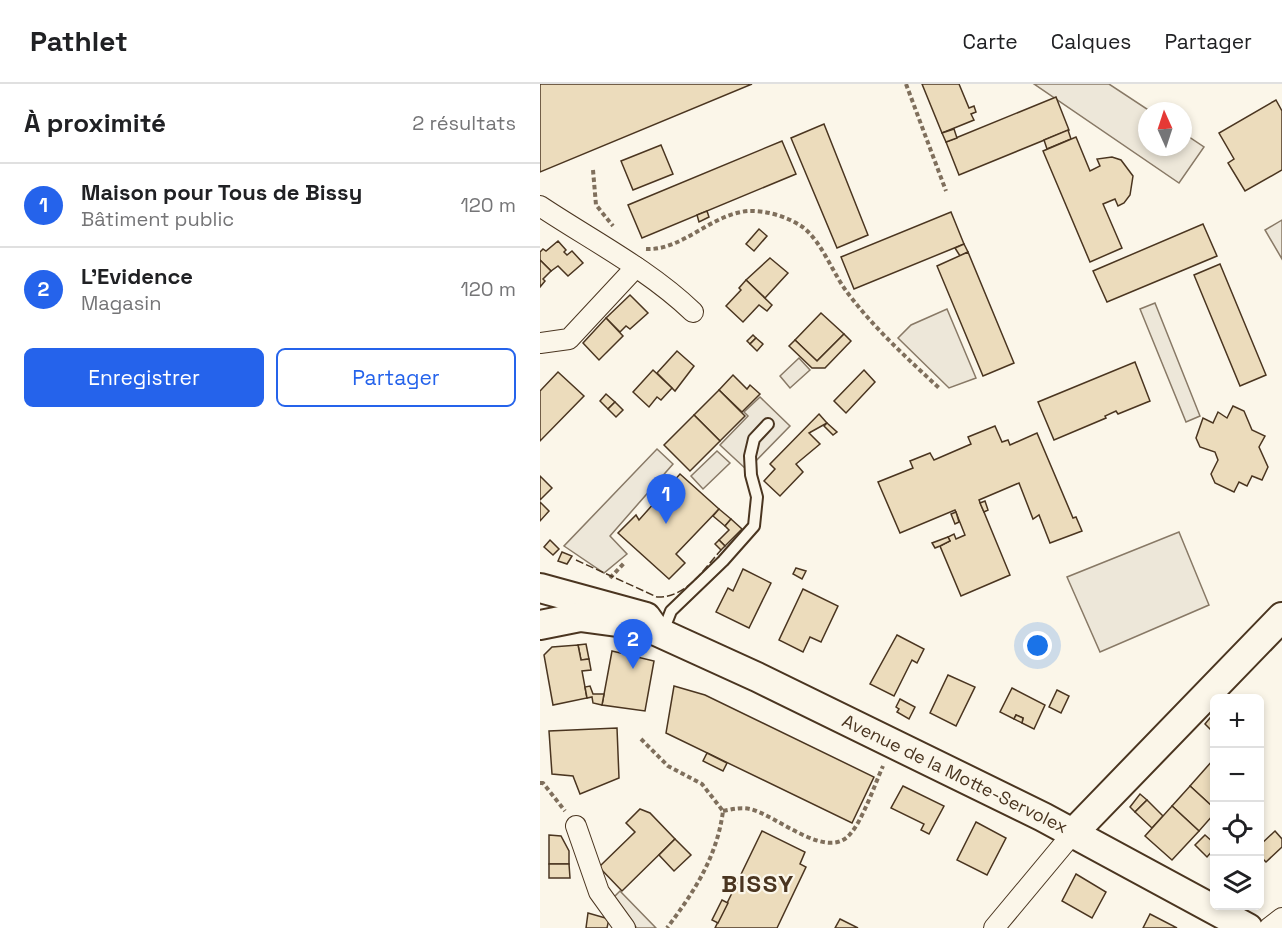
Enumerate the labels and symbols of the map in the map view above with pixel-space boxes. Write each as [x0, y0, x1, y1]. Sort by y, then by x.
north arrow [1138, 102, 1192, 156]
pin: 1 [646, 474, 686, 524]
pin: 2 [614, 620, 652, 669]
your location [1023, 631, 1052, 660]
street label: Avenue de la Motte-Servolex [839, 709, 1072, 838]
district label: BISSY [721, 868, 795, 899]

